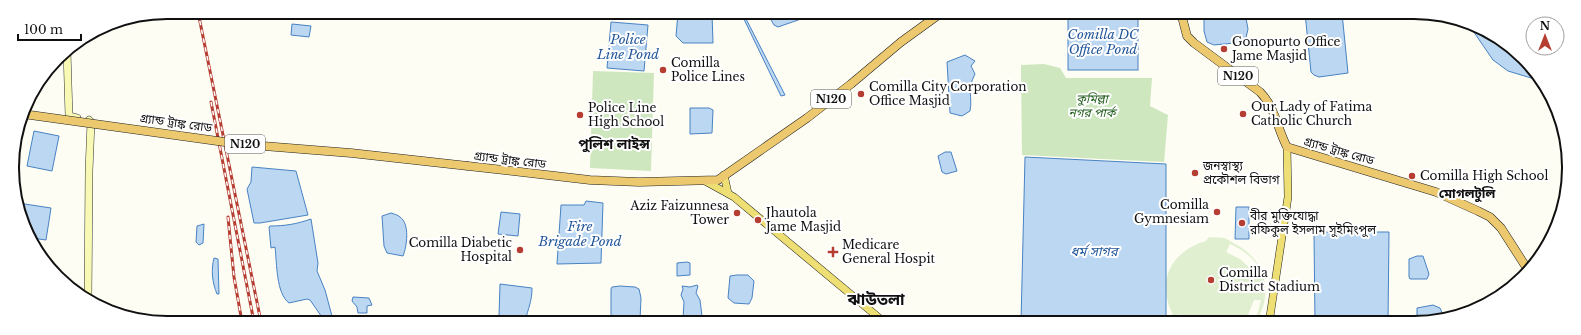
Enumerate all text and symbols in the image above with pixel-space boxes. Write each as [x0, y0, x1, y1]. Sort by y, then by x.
scale bar [18, 16, 81, 42]
north arrow [1525, 16, 1565, 56]
text: N [1540, 19, 1551, 33]
text: 100 m [24, 22, 63, 37]
water label: Comilla DC Office Pond [1067, 26, 1139, 58]
water label: Police Line Pond [596, 31, 659, 63]
place label: Gonopurto Office Jame Masjid [1230, 34, 1341, 63]
marker: Gonopurto Office Jame Masjid [1219, 44, 1229, 54]
place label: Comilla Police Lines [671, 55, 745, 84]
marker: Comilla Police Lines [658, 65, 668, 75]
road number: N120 [1218, 67, 1258, 85]
place label: Comilla City Corporation Office Masjid [869, 79, 1027, 108]
marker: Comilla City Corporation Office Masjid [856, 89, 866, 99]
road number: N120 [811, 90, 851, 108]
park label: কুমিল্লা নগর পার্ক [1069, 91, 1118, 120]
place label: Our Lady of Fatima Catholic Church [1251, 99, 1372, 128]
place label: Police Line High School [588, 100, 664, 129]
marker: Our Lady of Fatima Catholic Church [1238, 109, 1248, 119]
street label: গ্র্যান্ড ট্রাঙ্ক রোড [139, 110, 213, 135]
marker: Police Line High School [575, 110, 585, 120]
street label: গ্র্যান্ড ট্রাঙ্ক রোড [1302, 133, 1377, 168]
road number: N120 [225, 135, 265, 153]
district label: পুলিশ লাইন্স [578, 135, 650, 153]
street label: গ্র্যান্ড ট্রাঙ্ক রোড [473, 148, 547, 171]
place label: জনস্বাস্থ্য প্রকৌশল বিভাগ [1202, 158, 1280, 187]
marker: জনস্বাস্থ্য প্রকৌশল বিভাগ [1190, 168, 1200, 178]
place label: Comilla High School [1420, 168, 1548, 183]
marker: Comilla High School [1407, 171, 1417, 181]
district label: মোগলটুলি [1439, 185, 1495, 203]
place label: Comilla Gymnesiam [1134, 197, 1209, 226]
place label: Aziz Faizunnesa Tower [629, 198, 729, 227]
place label: Jhautola Jame Masjid [764, 205, 841, 234]
marker: Comilla Gymnesiam [1212, 207, 1222, 217]
marker: Aziz Faizunnesa Tower [732, 208, 742, 218]
place label: বীর মুক্তিযোদ্ধা রফিকুল ইসলাম সুইমিংপুল [1249, 208, 1376, 238]
marker: Jhautola Jame Masjid [753, 215, 763, 225]
water label: Fire Brigade Pond [538, 218, 622, 250]
marker: বীর মুক্তিযোদ্ধা রফিকুল ইসলাম সুইমিংপুল [1237, 218, 1247, 228]
place label: Comilla Diabetic Hospital [409, 235, 513, 264]
place label: Medicare General Hospit [842, 237, 935, 266]
water label: ধর্ম সাগর [1071, 243, 1120, 260]
marker: Comilla Diabetic Hospital [515, 245, 525, 255]
marker: Medicare General Hospit [827, 246, 839, 258]
place label: Comilla District Stadium [1219, 265, 1320, 294]
marker: Comilla District Stadium [1206, 275, 1216, 285]
district label: ঝাউতলা [846, 289, 905, 309]

